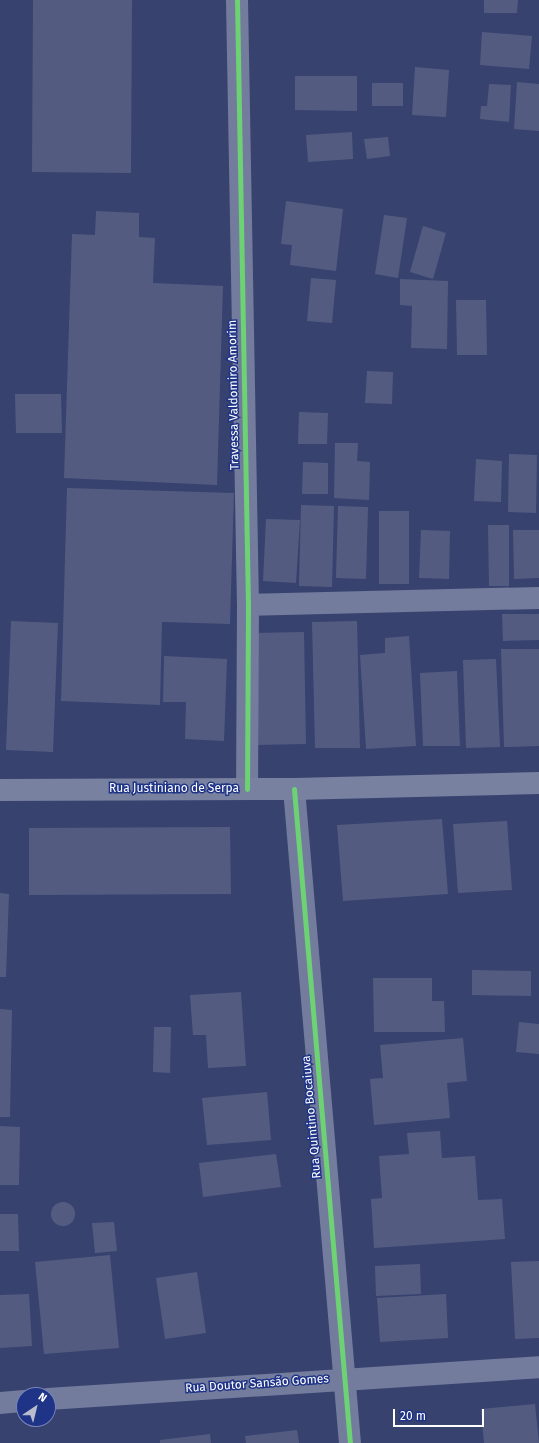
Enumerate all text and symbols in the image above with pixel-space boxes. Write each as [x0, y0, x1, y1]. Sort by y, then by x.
street label: Travessa Valdomiro Amorim [225, 320, 243, 470]
street label: Rua Justiniano de Serpa [109, 782, 239, 796]
street label: Rua Quintino Bocaiuva [299, 1055, 325, 1179]
street label: Rua Doutor Sansão Gomes [185, 1372, 329, 1396]
north arrow [16, 1387, 56, 1427]
text: N [36, 1390, 49, 1405]
scale bar [395, 1401, 486, 1427]
text: 20 m [400, 1409, 426, 1423]

